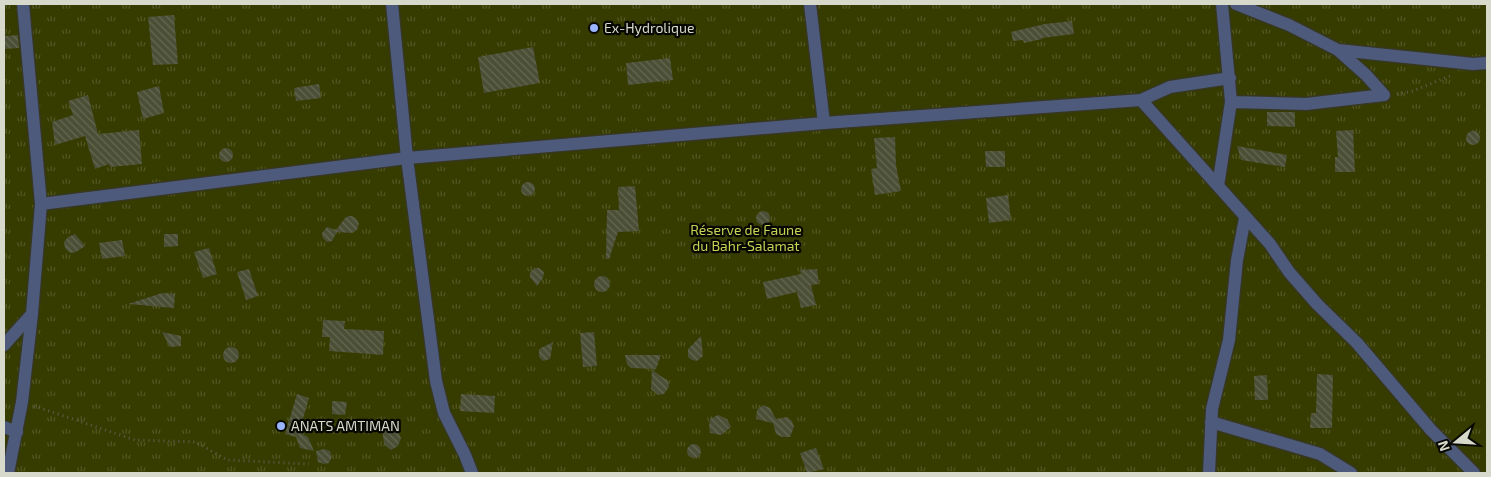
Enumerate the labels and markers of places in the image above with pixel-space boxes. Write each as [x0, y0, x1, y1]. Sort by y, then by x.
place label: Ex-Hydrolique [604, 19, 694, 36]
marker: Ex-Hydrolique [588, 22, 600, 34]
place label: ANATS AMTIMAN [291, 417, 400, 434]
marker: ANATS AMTIMAN [275, 420, 287, 432]

